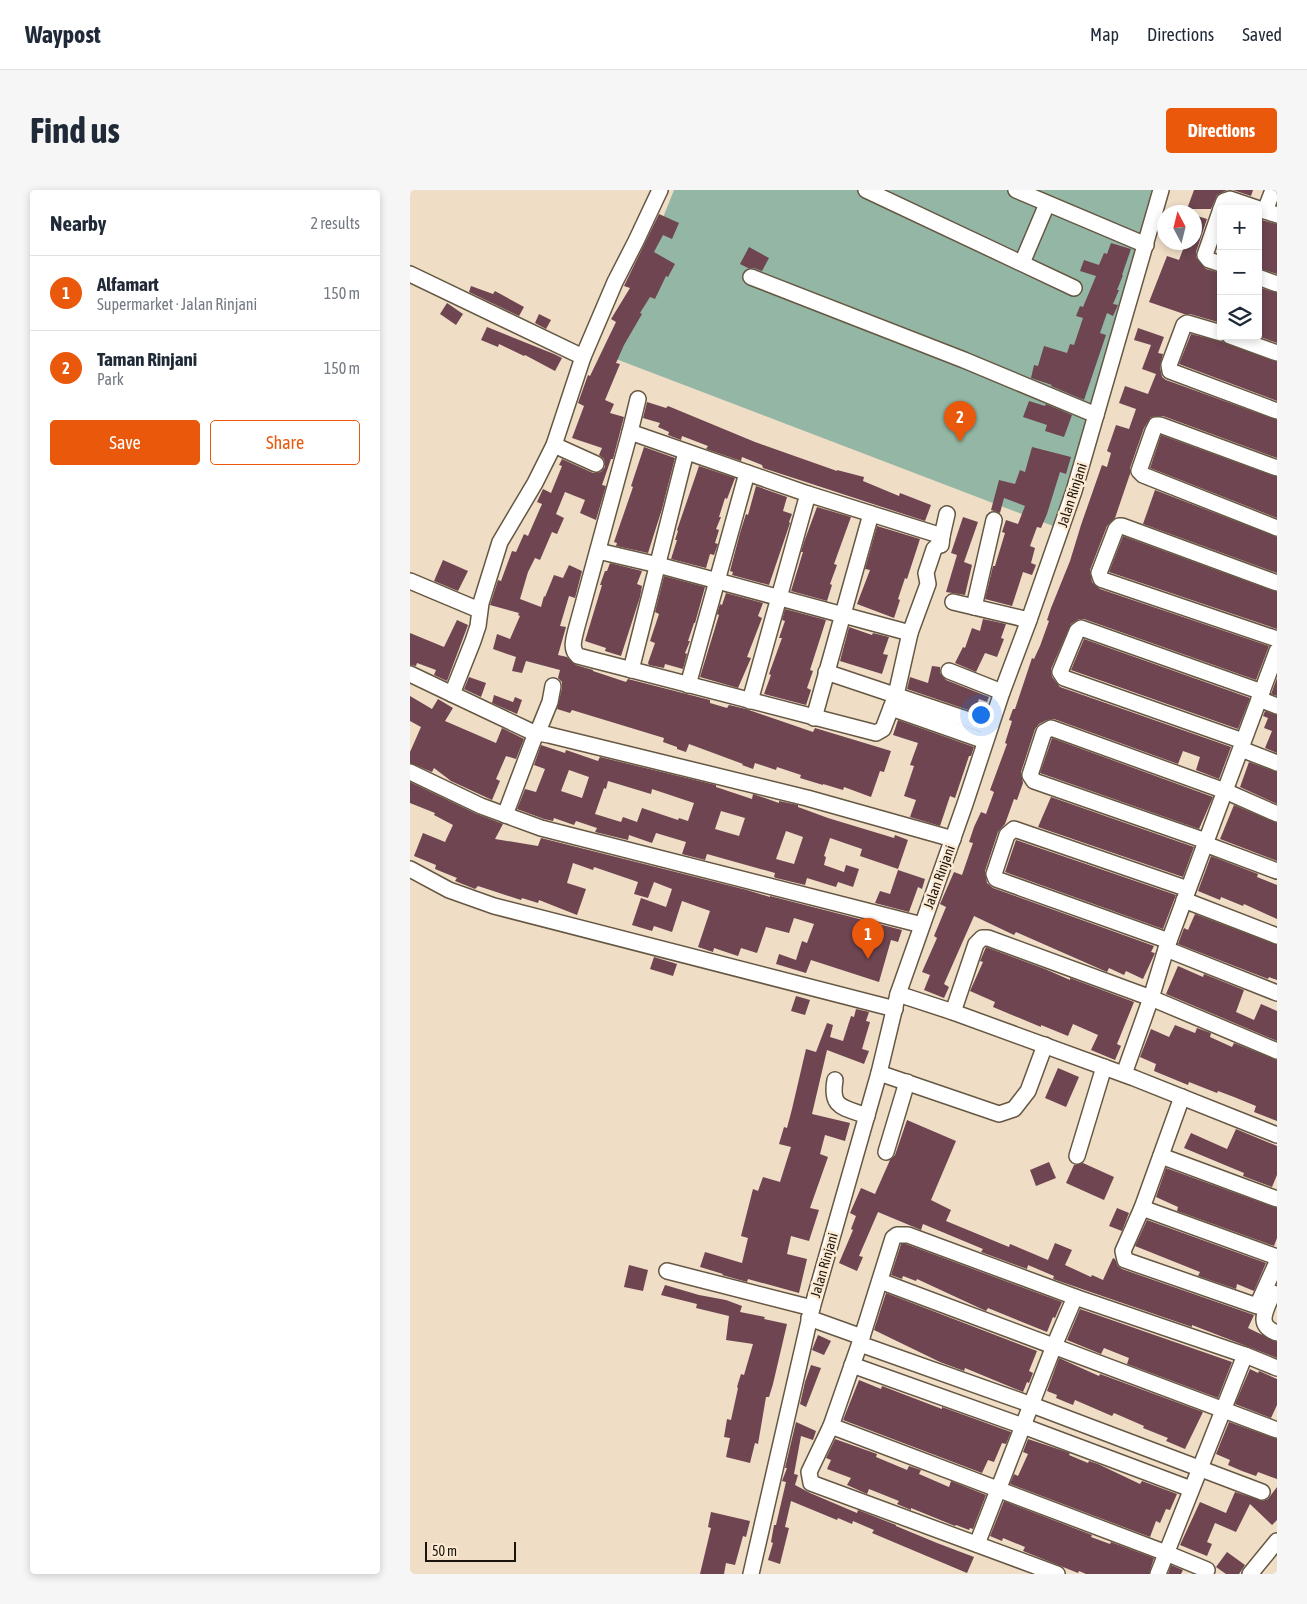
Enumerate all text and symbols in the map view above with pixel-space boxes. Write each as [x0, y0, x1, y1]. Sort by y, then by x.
text: Waypost [25, 21, 101, 48]
text: Map [1090, 24, 1119, 45]
text: Directions [1147, 24, 1214, 45]
text: Saved [1242, 24, 1282, 45]
button: Directions [1166, 108, 1277, 153]
text: Find us [30, 110, 120, 150]
north arrow [1157, 205, 1202, 250]
map controls [1217, 205, 1262, 340]
button: + [1217, 205, 1262, 250]
text: Nearby [50, 211, 106, 235]
text: 2 results [310, 214, 360, 232]
button: − [1217, 250, 1262, 295]
text: Alfamart [97, 273, 159, 295]
text: 1 [62, 284, 70, 302]
text: 150 m [324, 284, 360, 302]
text: Supermarket · Jalan Rinjani [97, 295, 257, 313]
button: layers [1217, 295, 1262, 340]
text: Taman Rinjani [97, 348, 197, 370]
text: 2 [62, 359, 70, 377]
text: 150 m [324, 359, 360, 377]
text: Park [97, 370, 124, 388]
pin: 2 [944, 401, 976, 442]
button: Save [50, 420, 200, 465]
button: Share [210, 420, 360, 465]
street label: Jalan Rinjani [1054, 461, 1090, 529]
your location [968, 702, 994, 728]
street label: Jalan Rinjani [920, 843, 958, 911]
pin: 1 [852, 918, 884, 959]
street label: Jalan Rinjani [807, 1231, 841, 1299]
scale bar [425, 1539, 516, 1562]
text: 50 m [432, 1543, 457, 1559]

